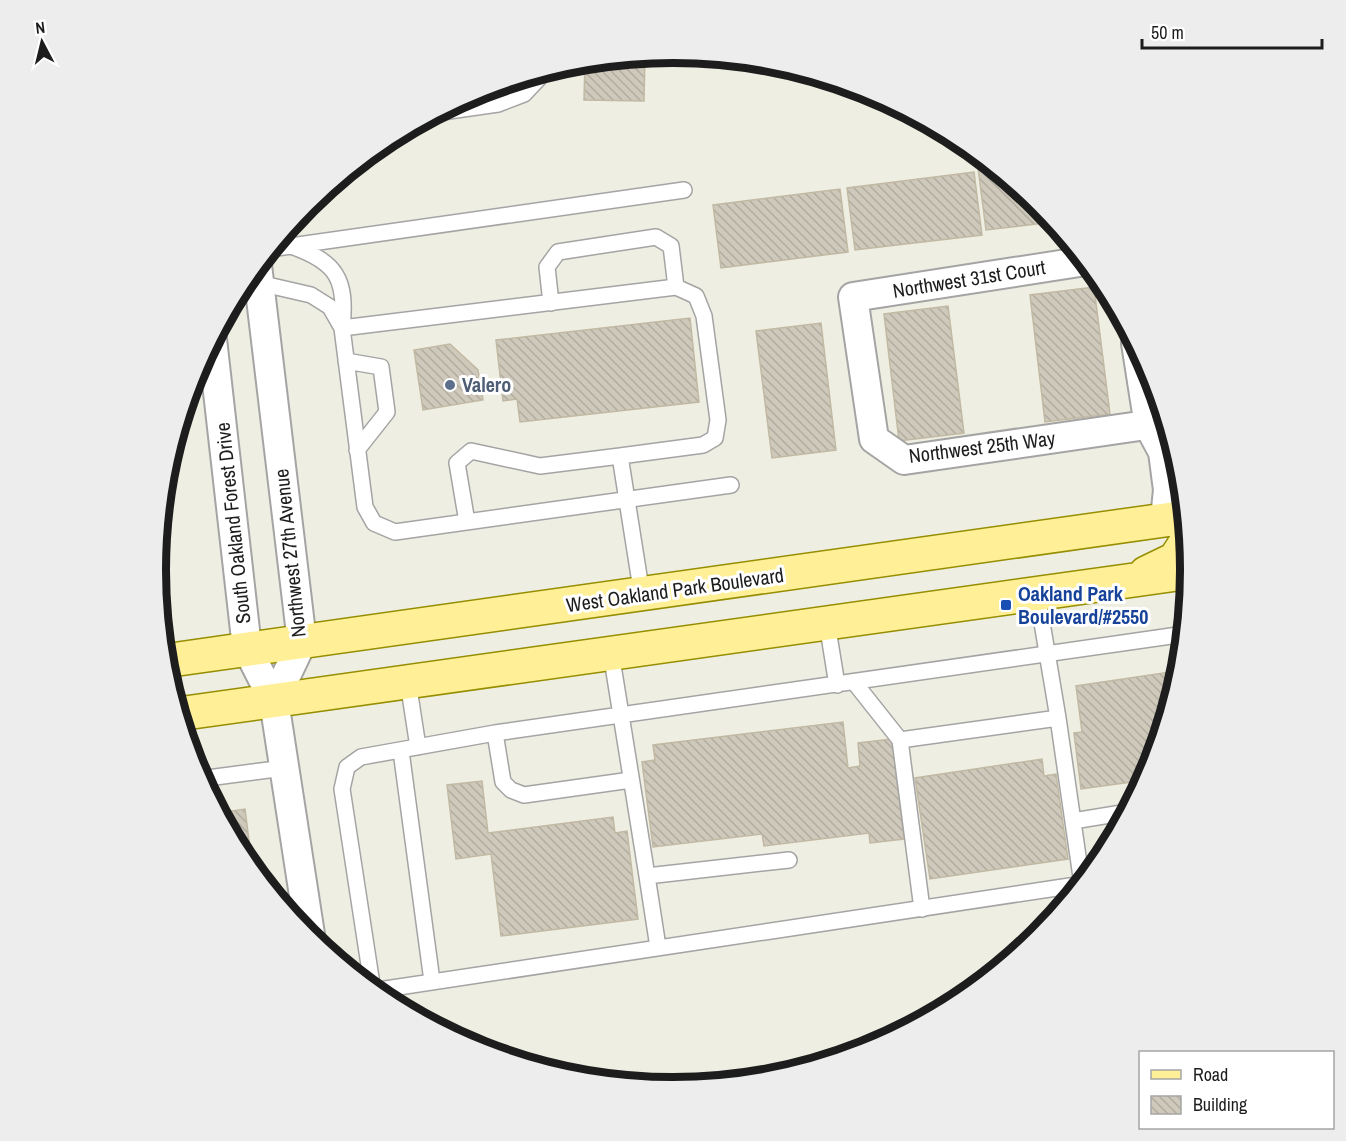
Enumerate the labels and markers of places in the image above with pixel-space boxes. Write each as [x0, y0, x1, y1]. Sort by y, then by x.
place label: Valero [462, 371, 511, 398]
marker: Valero [443, 378, 457, 392]
place label: Oakland Park Boulevard/#2550 [1018, 580, 1148, 630]
marker: Oakland Park Boulevard/#2550 [999, 598, 1013, 612]

